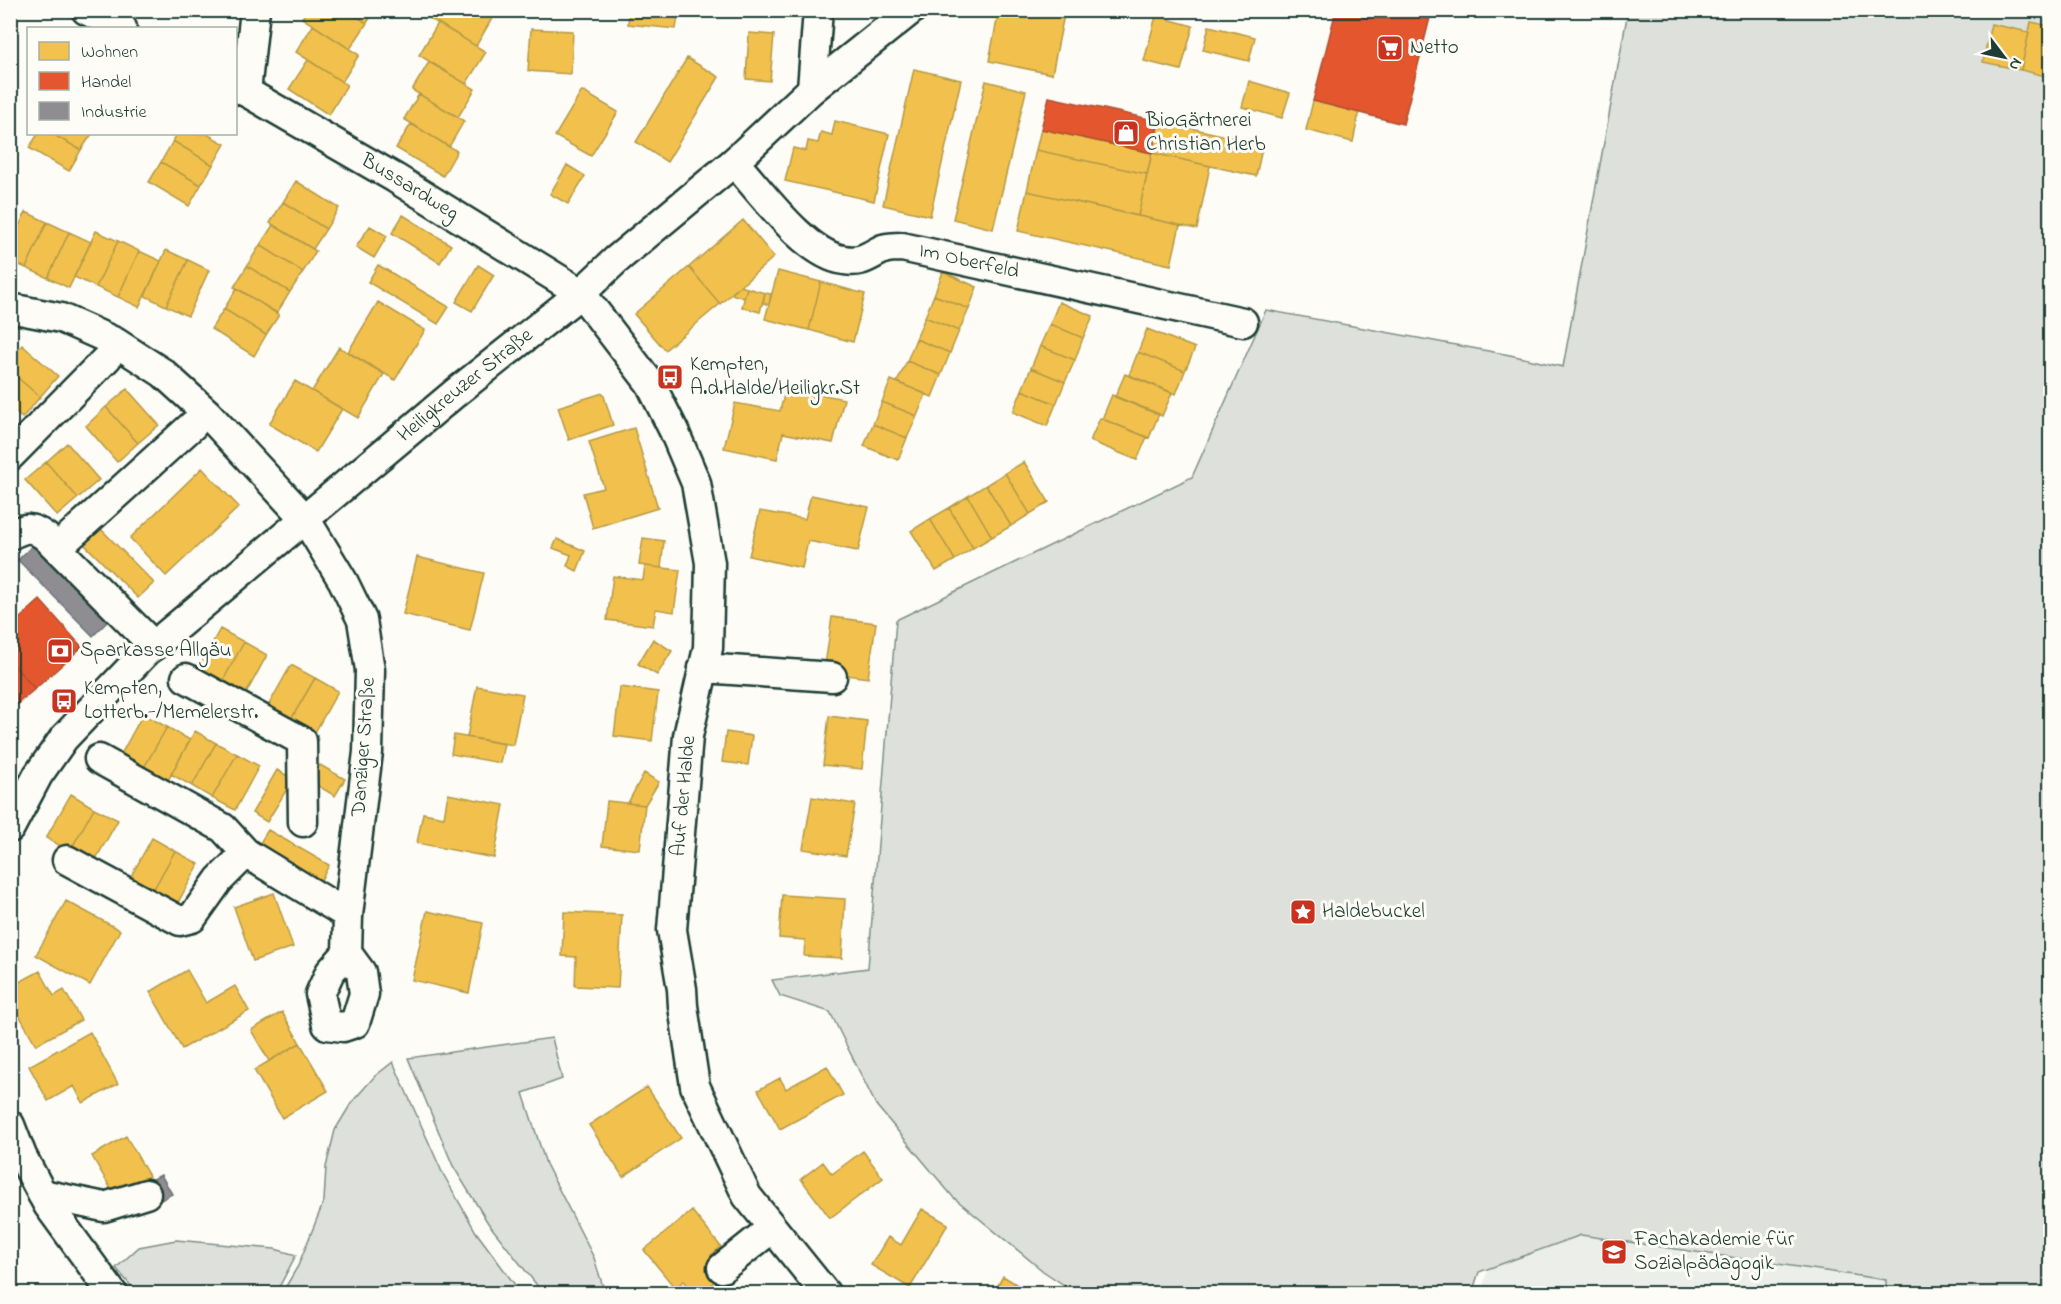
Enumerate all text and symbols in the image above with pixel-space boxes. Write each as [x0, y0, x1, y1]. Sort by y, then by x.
legend [27, 27, 237, 135]
north arrow [1974, 27, 2034, 87]
supermarket icon: Netto [1375, 33, 1405, 63]
place label: Netto [1410, 33, 1459, 63]
text: Wohnen [81, 40, 138, 66]
text: N [2002, 53, 2028, 75]
text: Handel [81, 70, 131, 96]
text: Industrie [81, 100, 147, 126]
place label: BioGärtnerei Christian Herb [1145, 106, 1265, 160]
shop icon: BioGärtnerei Christian Herb [1111, 118, 1141, 148]
street label: Bussardweg [354, 146, 464, 230]
street label: Im Oberfeld [916, 236, 1022, 287]
street label: Heiligkreuzer Straße [391, 321, 540, 450]
place label: Kempten, A.d.Halde/Heiligkr.St [690, 350, 860, 406]
bus stop icon: Kempten, A.d.Halde/Heiligkr.St [655, 362, 685, 392]
bank icon: Sparkasse Allgäu [45, 636, 75, 666]
place label: Sparkasse Allgäu [80, 636, 231, 668]
place label: Kempten, Lotterb.-/Memelerstr. [84, 674, 258, 728]
street label: Danziger Straße [344, 676, 386, 819]
bus stop icon: Kempten, Lotterb.-/Memelerstr. [49, 686, 79, 716]
street label: Auf der Halde [664, 734, 704, 858]
place icon: Haldebuckel [1288, 897, 1318, 927]
place label: Haldebuckel [1322, 897, 1425, 927]
place label: Fachakademie für Sozialpädagogik [1633, 1225, 1795, 1281]
school or university icon: Fachakademie für Sozialpädagogik [1599, 1237, 1629, 1267]

